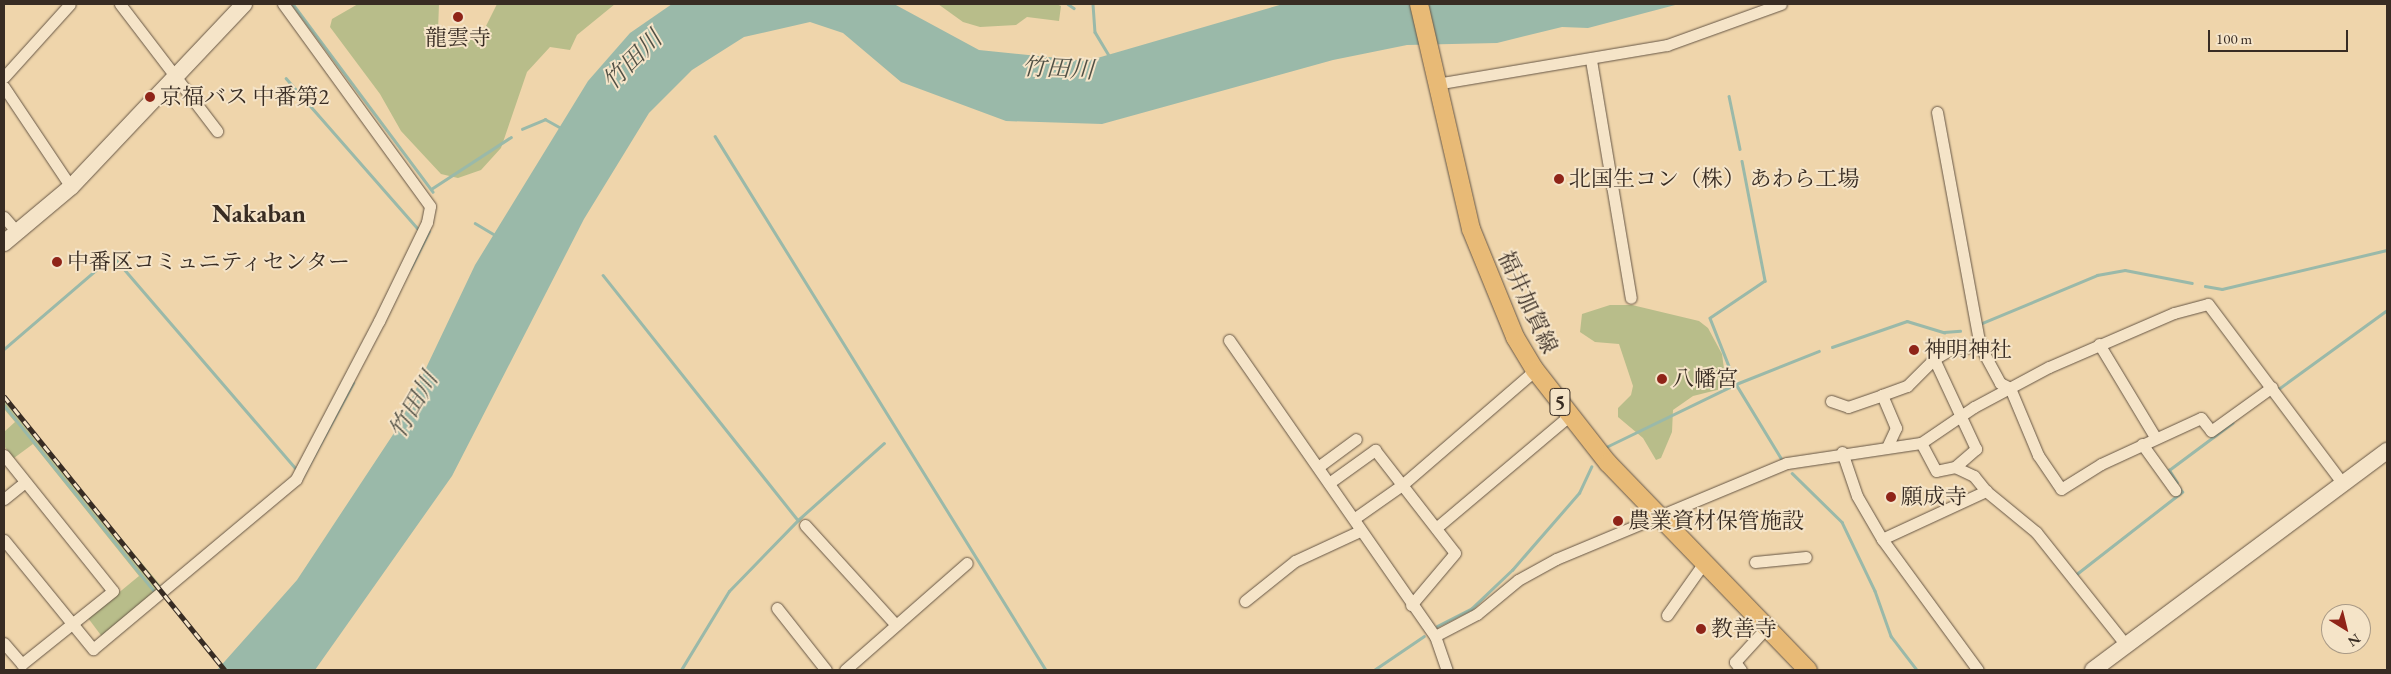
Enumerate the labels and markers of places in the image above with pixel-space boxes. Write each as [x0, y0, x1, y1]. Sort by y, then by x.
marker: 龍雲寺 [452, 11, 464, 23]
place label: 龍雲寺 [425, 25, 491, 51]
place label: 京福バス 中番第2 [160, 84, 329, 110]
marker: 京福バス 中番第2 [144, 91, 156, 103]
place label: 北国生コン（株） あわら工場 [1569, 166, 1859, 192]
marker: 北国生コン（株） あわら工場 [1553, 173, 1565, 185]
place label: 中番区コミュニティセンター [67, 249, 353, 275]
marker: 中番区コミュニティセンター [51, 256, 63, 268]
place label: 神明神社 [1924, 337, 2012, 363]
marker: 神明神社 [1908, 344, 1920, 356]
place label: 八幡宮 [1672, 366, 1738, 392]
marker: 八幡宮 [1656, 373, 1668, 385]
place label: 願成寺 [1901, 484, 1967, 510]
marker: 願成寺 [1885, 491, 1897, 503]
place label: 農業資材保管施設 [1628, 508, 1804, 534]
marker: 農業資材保管施設 [1612, 515, 1624, 527]
place label: 教善寺 [1711, 616, 1777, 642]
marker: 教善寺 [1695, 623, 1707, 635]

